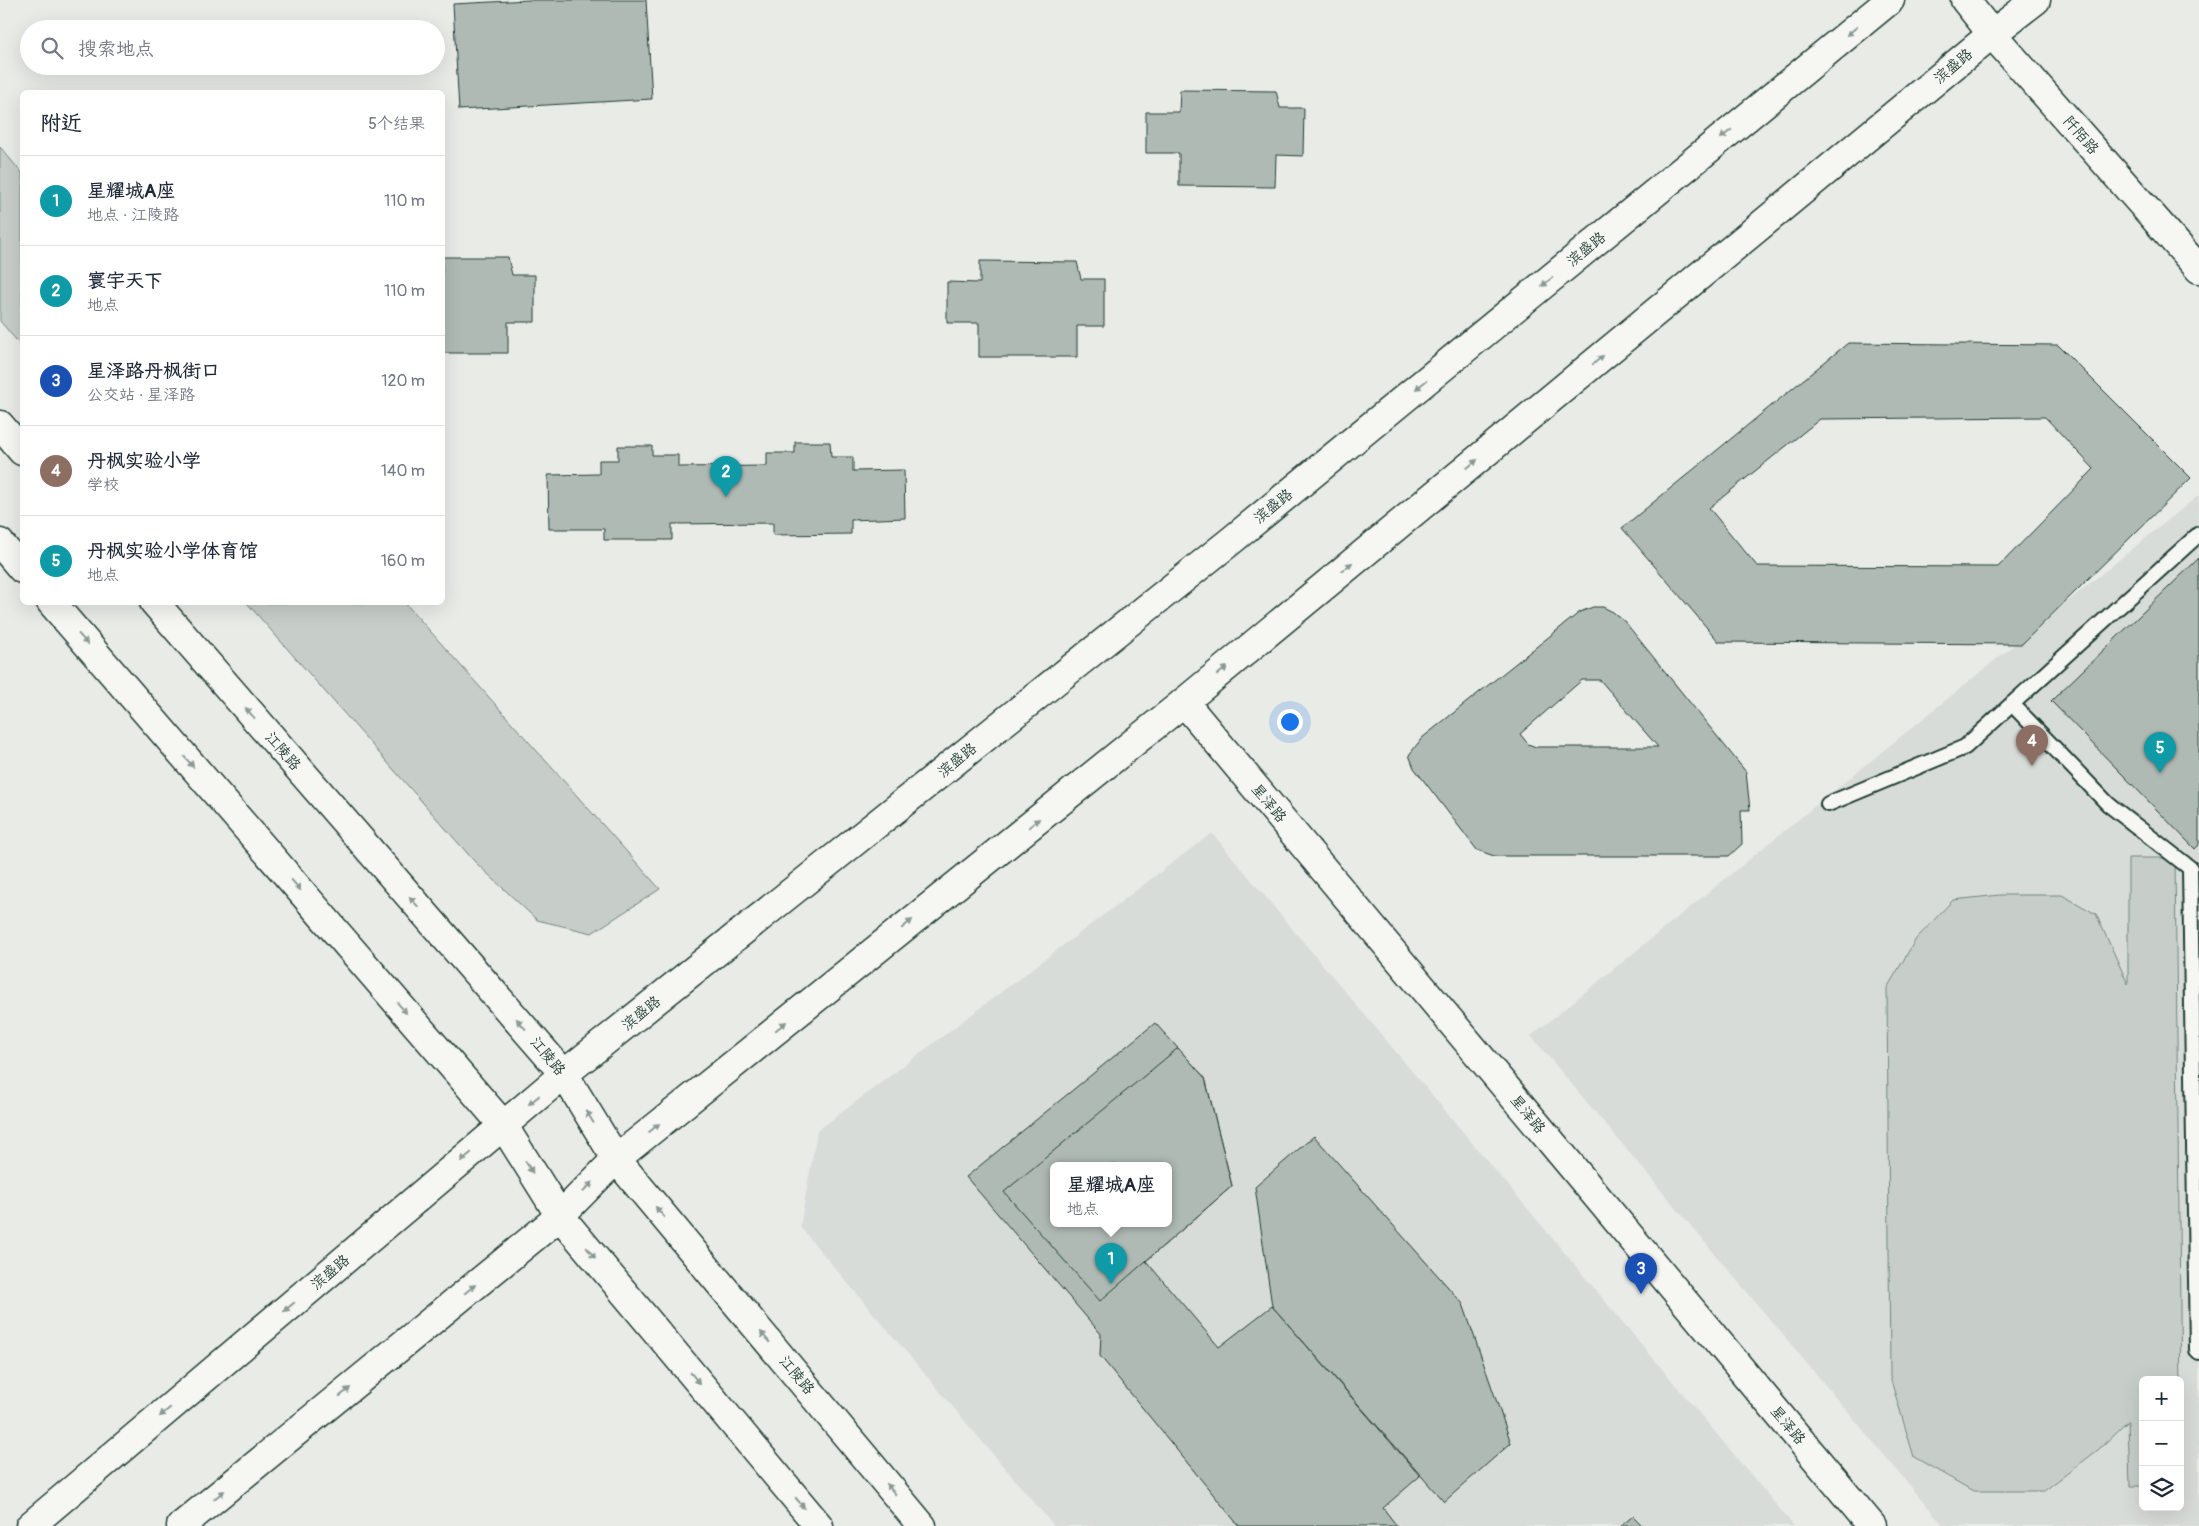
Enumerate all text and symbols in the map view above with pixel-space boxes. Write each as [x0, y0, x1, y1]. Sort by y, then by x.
search box [20, 20, 445, 75]
one-way arrow [1846, 25, 1859, 36]
icon: search [38, 34, 66, 62]
text: 搜索地点 [78, 37, 154, 61]
street label: 滨盛路 [1930, 45, 1977, 88]
text: 附近 [40, 110, 82, 137]
street label: 阡陌路 [2059, 112, 2103, 159]
text: 5个结果 [368, 114, 425, 134]
one-way arrow [1720, 129, 1733, 140]
text: 星耀城A座 [87, 179, 175, 203]
text: 1 [53, 191, 59, 211]
text: 110 m [384, 191, 425, 211]
text: 地点 · 江陵路 [87, 205, 179, 225]
street label: 滨盛路 [1563, 228, 1610, 271]
text: 寰宇天下 [87, 269, 163, 293]
one-way arrow [1540, 276, 1553, 287]
text: 2 [52, 281, 60, 301]
text: 110 m [384, 281, 425, 301]
text: 地点 [87, 295, 119, 315]
one-way arrow [1591, 355, 1604, 366]
text: 星泽路丹枫街口 [87, 359, 220, 383]
text: 3 [52, 371, 60, 391]
text: 120 m [381, 371, 425, 391]
one-way arrow [1415, 379, 1428, 390]
text: 公交站 · 星泽路 [87, 385, 195, 405]
text: 丹枫实验小学 [87, 449, 201, 473]
pin: 2 [710, 456, 742, 497]
one-way arrow [1466, 458, 1479, 469]
text: 4 [51, 461, 61, 481]
text: 140 m [381, 461, 425, 481]
text: 学校 [87, 475, 119, 495]
street label: 滨盛路 [1250, 485, 1297, 528]
text: 丹枫实验小学体育馆 [87, 539, 258, 563]
text: 5 [52, 551, 60, 571]
text: 160 m [381, 551, 425, 571]
one-way arrow [1340, 562, 1353, 573]
text: 地点 [87, 565, 119, 585]
one-way arrow [77, 633, 89, 645]
one-way arrow [1215, 665, 1228, 676]
one-way arrow [245, 707, 256, 719]
your location [1277, 709, 1303, 735]
pin: 4 [2016, 725, 2048, 766]
street label: 江陵路 [261, 728, 305, 775]
pin: 5 [2144, 732, 2176, 773]
street label: 滨盛路 [934, 739, 981, 782]
one-way arrow [184, 756, 195, 769]
street label: 星泽路 [1247, 780, 1290, 827]
one-way arrow [1027, 817, 1040, 828]
one-way arrow [290, 879, 301, 892]
one-way arrow [408, 896, 420, 908]
one-way arrow [900, 919, 913, 930]
street label: 滨盛路 [618, 992, 665, 1035]
one-way arrow [396, 1002, 407, 1014]
one-way arrow [515, 1019, 527, 1031]
one-way arrow [774, 1021, 787, 1032]
street label: 江陵路 [526, 1033, 569, 1080]
street label: 星泽路 [1506, 1091, 1549, 1138]
one-way arrow [528, 1094, 541, 1105]
one-way arrow [586, 1110, 595, 1123]
one-way arrow [647, 1123, 661, 1133]
one-way arrow [460, 1151, 473, 1162]
one-way arrow [524, 1160, 534, 1173]
popup [1050, 1162, 1172, 1227]
text: 星耀城A座 [1067, 1173, 1155, 1197]
one-way arrow [582, 1182, 594, 1194]
text: 地点 [1067, 1199, 1099, 1219]
one-way arrow [655, 1206, 666, 1219]
pin: 1 [1095, 1243, 1127, 1284]
one-way arrow [585, 1247, 596, 1260]
street label: 滨盛路 [307, 1251, 354, 1294]
pin: 3 [1625, 1253, 1657, 1294]
one-way arrow [464, 1284, 477, 1295]
one-way arrow [283, 1301, 295, 1313]
one-way arrow [759, 1331, 770, 1344]
street label: 江陵路 [775, 1352, 818, 1399]
one-way arrow [690, 1371, 701, 1384]
map controls [2139, 1376, 2184, 1511]
button: + [2139, 1376, 2184, 1421]
one-way arrow [338, 1387, 351, 1398]
street label: 星泽路 [1766, 1402, 1809, 1449]
one-way arrow [158, 1406, 171, 1417]
button: − [2139, 1421, 2184, 1466]
button: layers [2139, 1466, 2184, 1511]
one-way arrow [885, 1483, 897, 1495]
one-way arrow [212, 1490, 225, 1501]
one-way arrow [794, 1496, 805, 1509]

